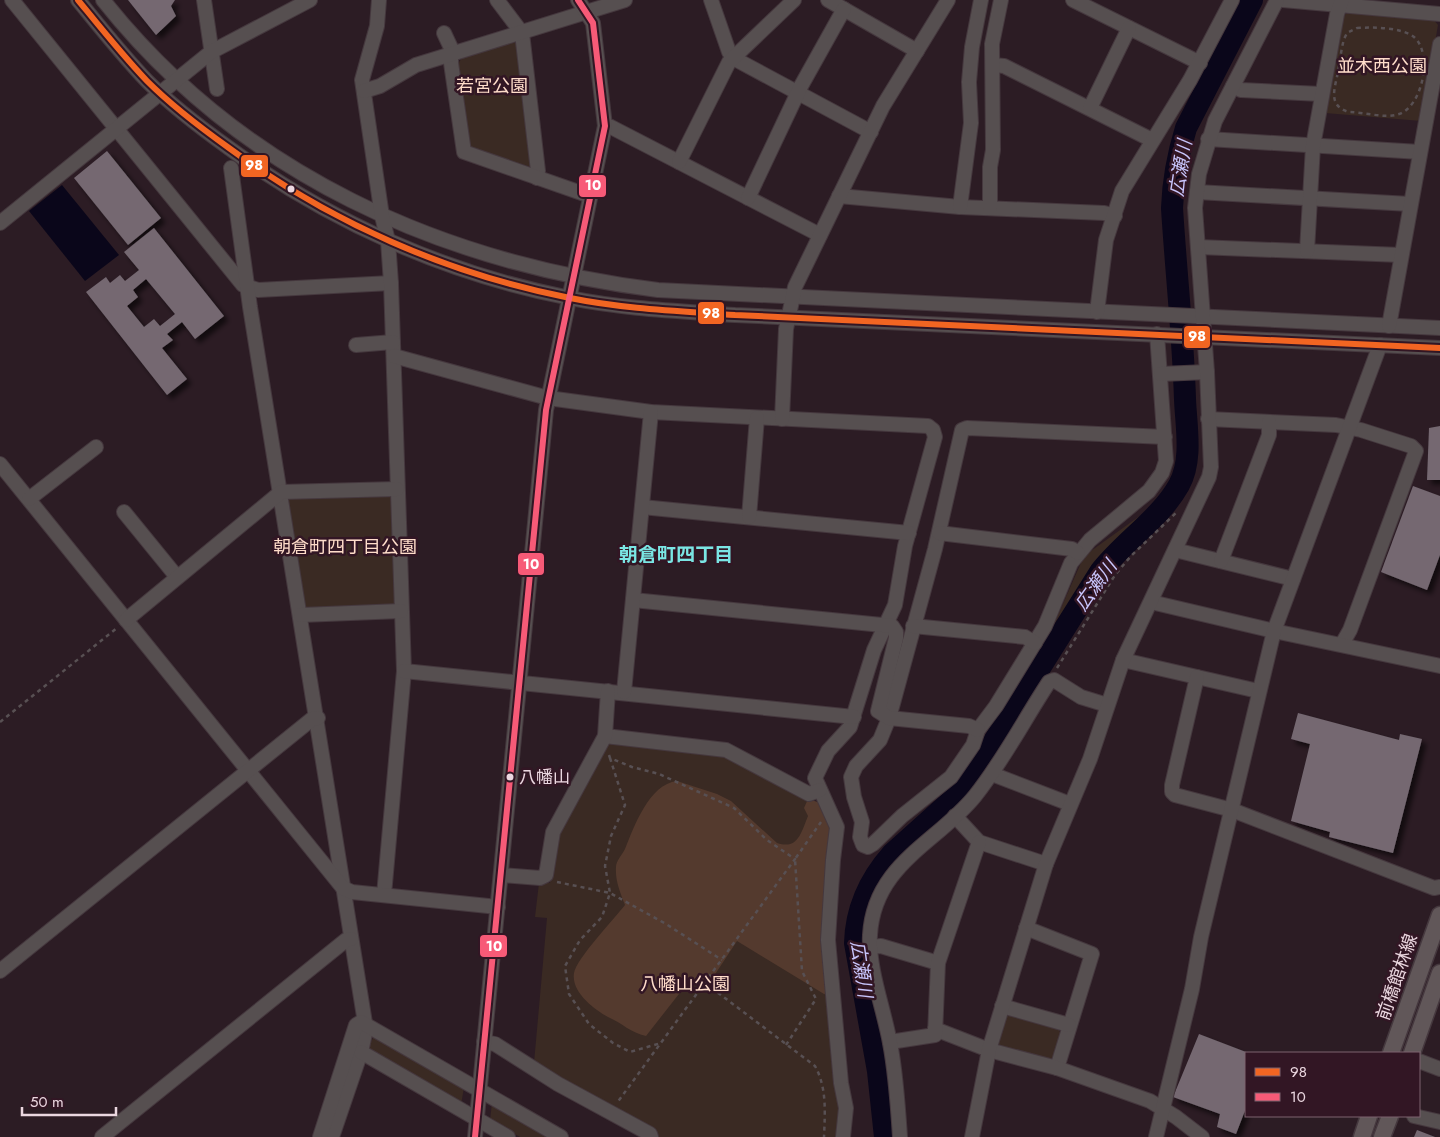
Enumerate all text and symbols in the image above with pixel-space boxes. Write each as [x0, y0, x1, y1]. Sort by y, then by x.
park label: 並木西公園 [1337, 53, 1427, 79]
park label: 若宮公園 [456, 73, 528, 99]
water label: 広瀬川 [1163, 136, 1199, 198]
line badge: 98 [240, 154, 269, 178]
text: 98 [245, 155, 263, 175]
line badge: 10 [578, 174, 607, 198]
text: 10 [585, 175, 601, 195]
unlabelled marker [286, 184, 296, 194]
line badge: 98 [697, 301, 725, 325]
text: 98 [702, 303, 720, 323]
line badge: 98 [1183, 325, 1211, 349]
text: 98 [1188, 326, 1206, 346]
park label: 朝倉町四丁目公園 [273, 534, 417, 560]
district label: 朝倉町四丁目 [619, 541, 733, 568]
line badge: 10 [517, 552, 545, 576]
water label: 広瀬川 [1068, 553, 1124, 616]
text: 10 [523, 554, 539, 574]
place label: 八幡山 [519, 765, 570, 789]
marker: 八幡山 [505, 772, 515, 782]
street label: 前橋館林線 [1370, 930, 1424, 1024]
line badge: 10 [479, 934, 508, 958]
text: 10 [486, 936, 502, 956]
water label: 広瀬川 [844, 939, 879, 1001]
park label: 八幡山公園 [640, 971, 730, 997]
legend [1245, 1052, 1420, 1117]
text: 98 [1290, 1061, 1307, 1083]
scale bar [22, 1084, 116, 1116]
text: 10 [1290, 1086, 1306, 1108]
text: 50 m [30, 1091, 64, 1113]

